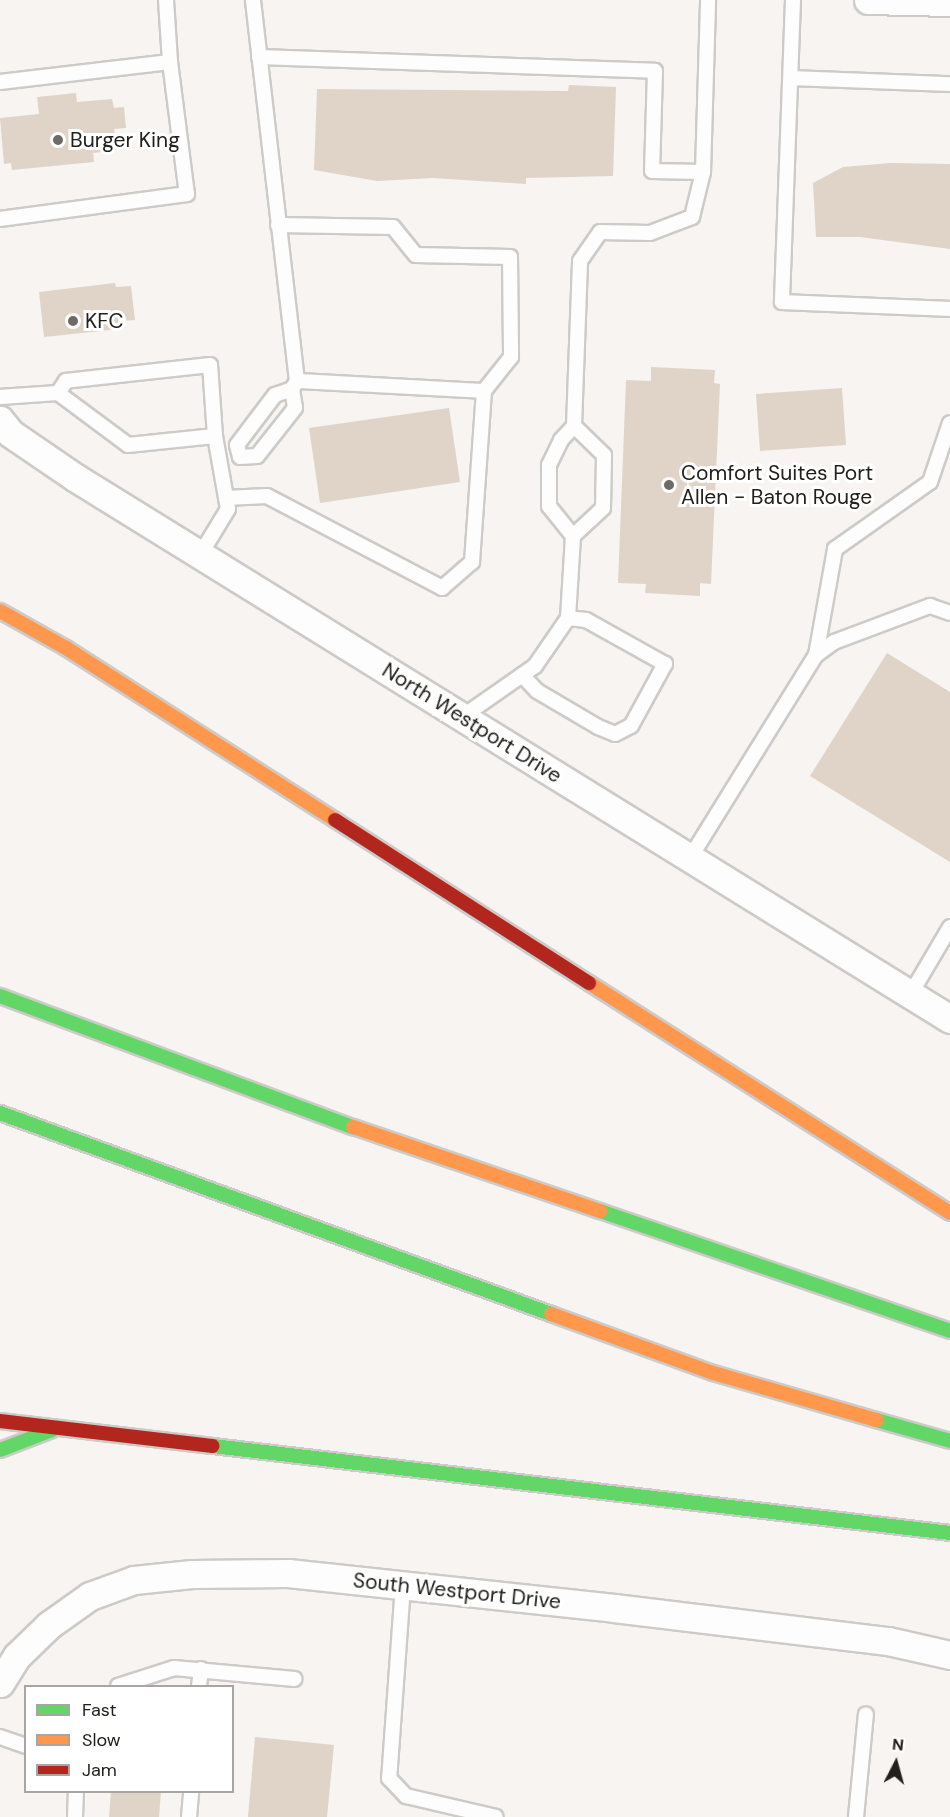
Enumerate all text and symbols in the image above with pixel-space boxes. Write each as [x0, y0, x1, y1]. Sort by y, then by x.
place label: Burger King [70, 127, 180, 153]
marker: Burger King [51, 133, 65, 147]
place label: KFC [85, 308, 124, 334]
marker: KFC [66, 314, 80, 328]
place label: Comfort Suites Port Allen - Baton Rouge [681, 460, 873, 510]
marker: Comfort Suites Port Allen - Baton Rouge [662, 478, 676, 492]
street label: North Westport Drive [378, 657, 566, 789]
street label: South Westport Drive [352, 1568, 562, 1614]
legend [24, 1685, 234, 1793]
text: Fast [82, 1698, 117, 1722]
text: Slow [82, 1728, 121, 1752]
north arrow [866, 1733, 926, 1793]
text: N [891, 1734, 905, 1756]
text: Jam [82, 1758, 117, 1782]

